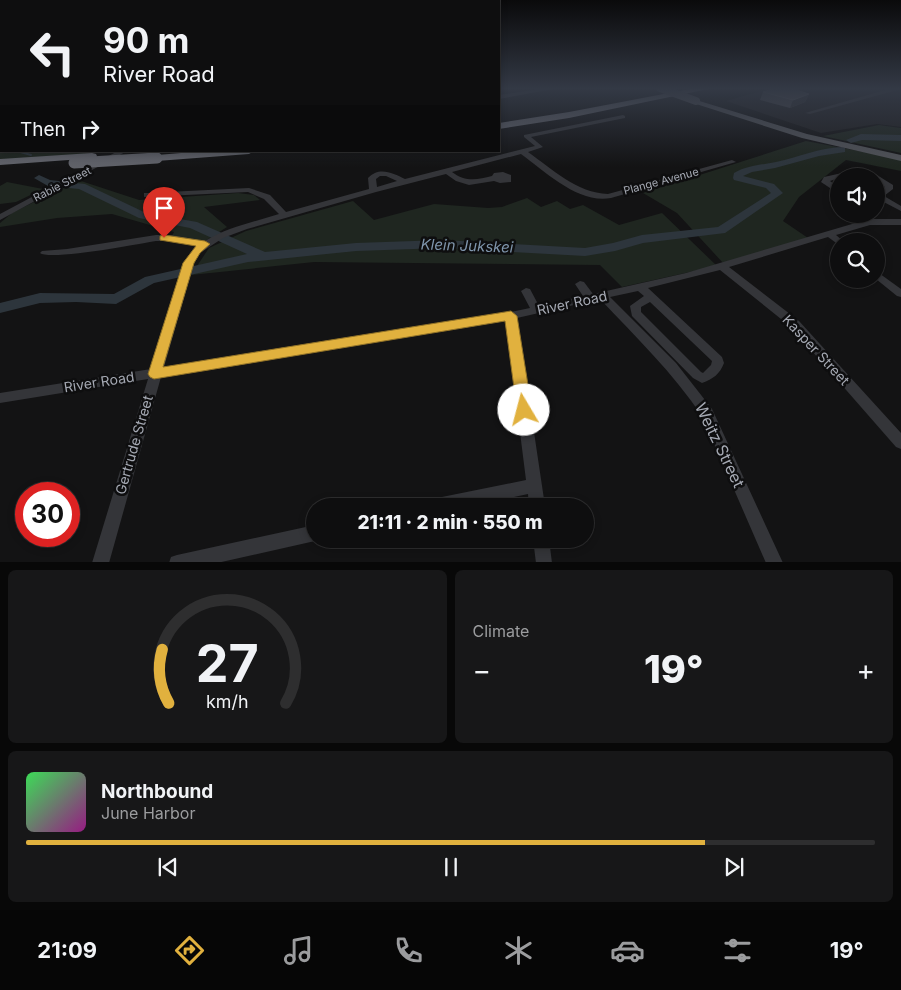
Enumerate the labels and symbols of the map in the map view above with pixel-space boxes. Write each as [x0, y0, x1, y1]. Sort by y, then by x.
street label: Rabie Street [31, 163, 94, 205]
street label: Plange Avenue [622, 164, 700, 198]
pin [143, 187, 185, 238]
water label: Klein Jukskei [420, 234, 514, 257]
street label: River Road [535, 287, 608, 318]
street label: Kasper Street [779, 311, 854, 389]
street label: River Road [62, 368, 135, 395]
position arrow [497, 383, 549, 435]
street label: Gertrude Street [111, 393, 156, 496]
street label: Weitz Street [691, 399, 749, 491]
speed limit sign: 30 [15, 482, 80, 547]

